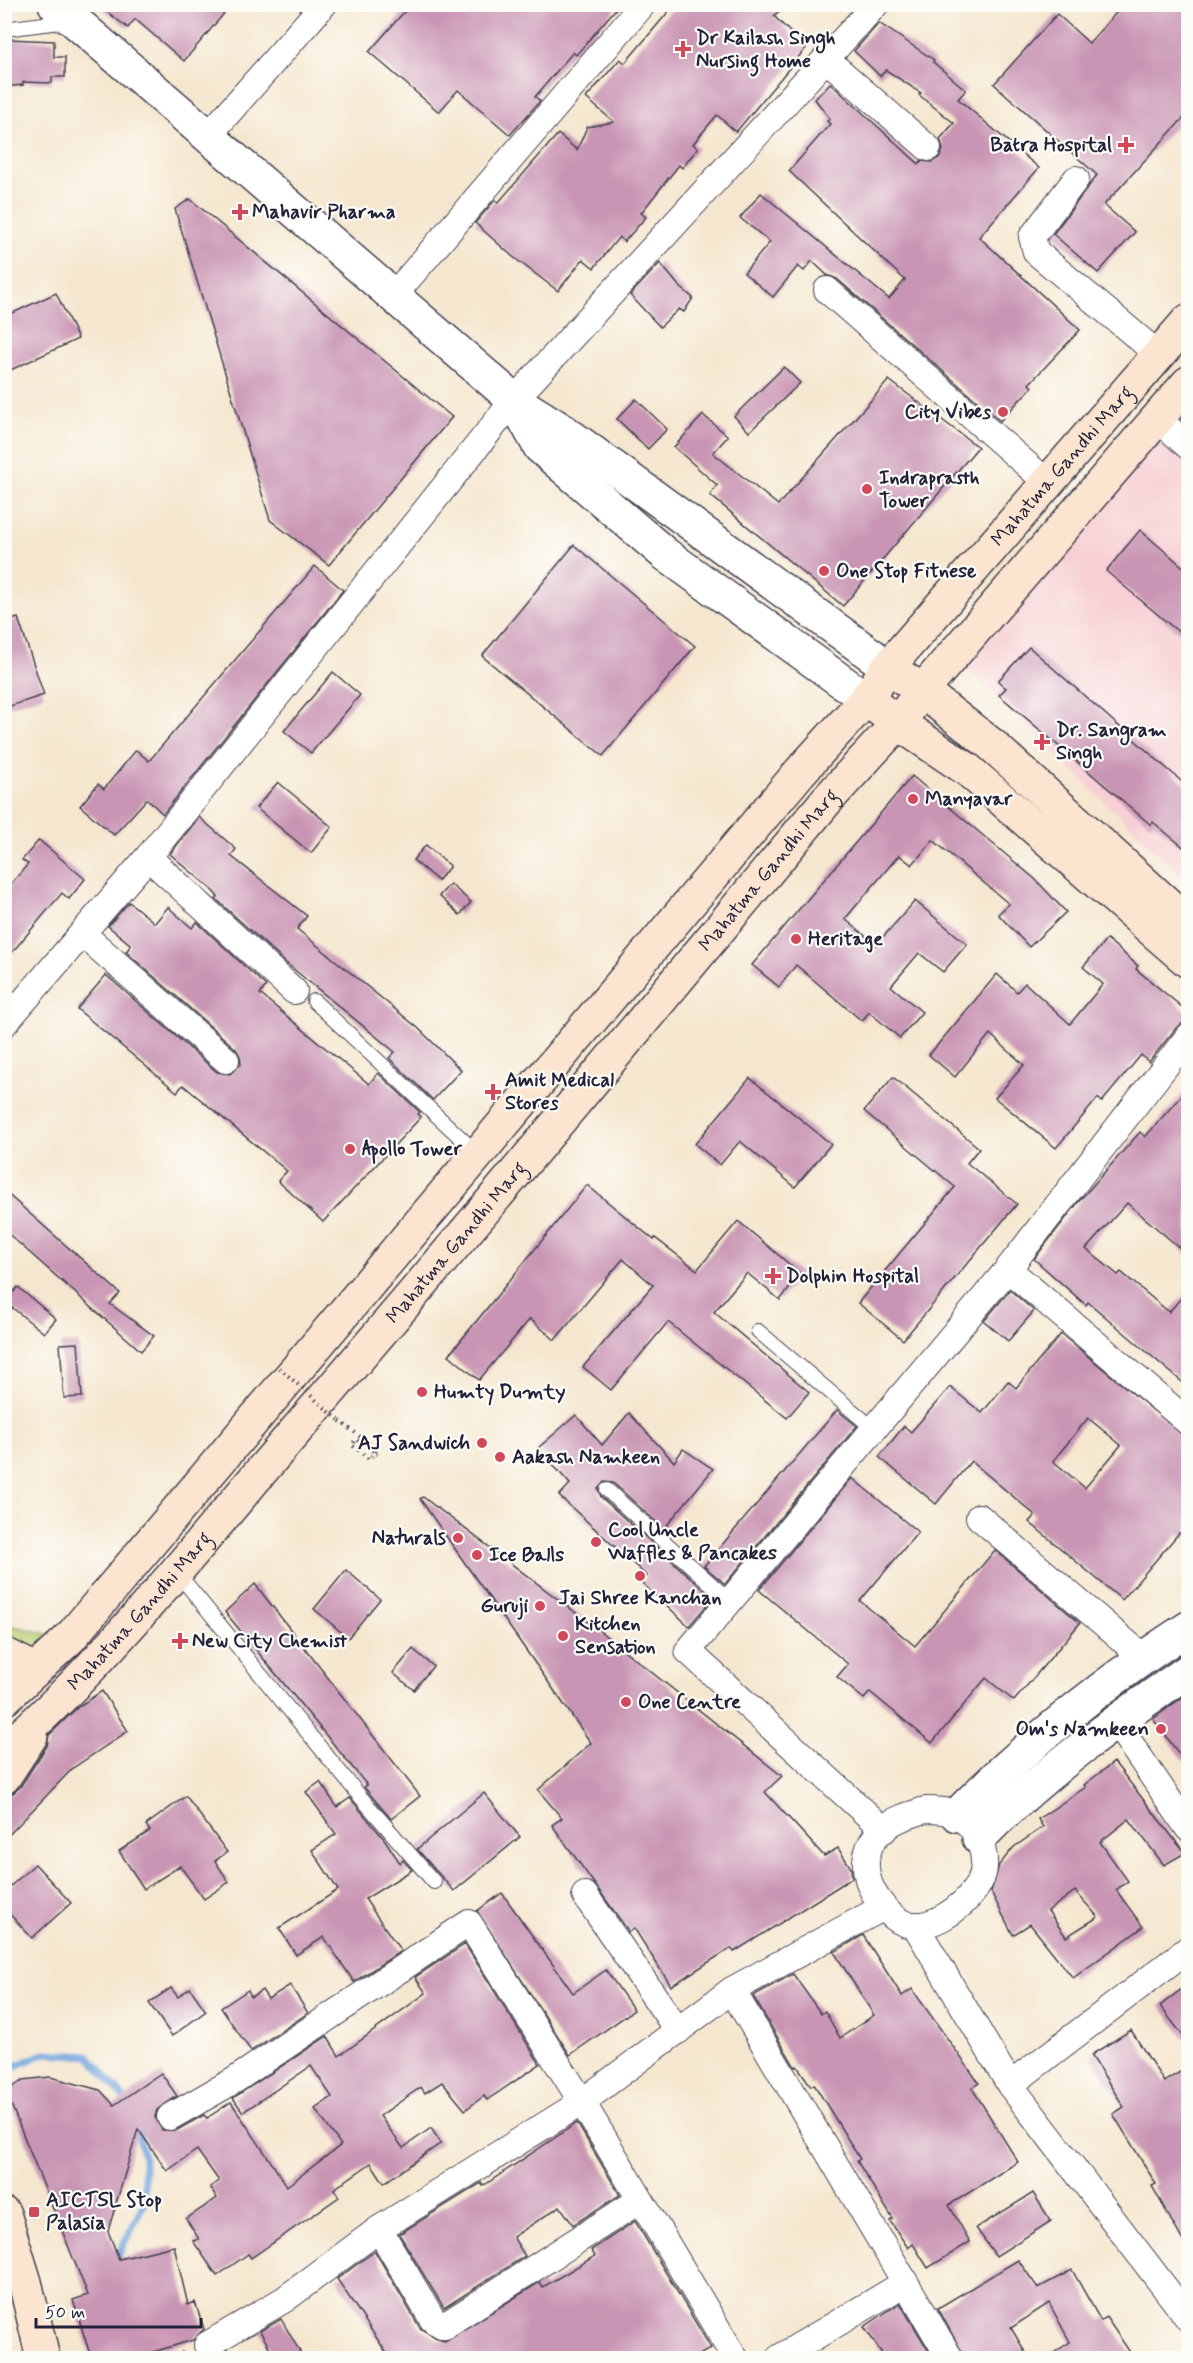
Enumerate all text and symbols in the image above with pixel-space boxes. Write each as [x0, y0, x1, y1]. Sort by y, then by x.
place label: Dr Kailash Singh Nursing Home [696, 25, 836, 77]
marker: Dr Kailash Singh Nursing Home [674, 40, 692, 58]
place label: Batra Hospital [990, 132, 1112, 159]
marker: Batra Hospital [1117, 136, 1135, 154]
place label: Mahavir Pharma [252, 199, 396, 226]
marker: Mahavir Pharma [233, 205, 247, 219]
street label: Mahatma Gandhi Marg [985, 380, 1141, 552]
place label: City Vibes [905, 399, 991, 426]
marker: City Vibes [996, 405, 1010, 419]
place label: Indraprasth Tower [879, 465, 980, 515]
marker: Indraprasth Tower [860, 482, 874, 496]
place label: One Stop Fitnese [836, 558, 977, 585]
marker: One Stop Fitnese [817, 564, 831, 578]
place label: Dr. Sangram Singh [1056, 717, 1167, 769]
marker: Dr. Sangram Singh [1033, 733, 1051, 751]
street label: Mahatma Gandhi Marg [692, 783, 846, 958]
place label: Manyavar [925, 786, 1013, 813]
marker: Manyavar [906, 792, 920, 806]
place label: Heritage [808, 926, 883, 953]
marker: Heritage [789, 932, 803, 946]
place label: Amit Medical Stores [505, 1067, 614, 1117]
marker: Amit Medical Stores [486, 1085, 500, 1099]
place label: Apollo Tower [362, 1136, 462, 1164]
marker: Apollo Tower [343, 1142, 357, 1156]
street label: Mahatma Gandhi Marg [380, 1156, 535, 1330]
place label: Dolphin Hospital [786, 1263, 919, 1290]
marker: Dolphin Hospital [764, 1267, 782, 1285]
place label: Humty Dumty [434, 1379, 565, 1406]
marker: Humty Dumty [415, 1385, 429, 1399]
place label: AJ Sandwich [358, 1430, 470, 1457]
marker: AJ Sandwich [475, 1436, 489, 1450]
place label: Aakash Namkeen [512, 1444, 660, 1471]
marker: Aakash Namkeen [493, 1450, 507, 1464]
place label: Cool Uncle Waffles & Pancakes [607, 1517, 777, 1567]
place label: Naturals [372, 1525, 446, 1552]
street label: Mahatma Gandhi Marg [62, 1526, 220, 1697]
marker: Naturals [451, 1531, 465, 1545]
marker: Cool Uncle Waffles & Pancakes [589, 1535, 603, 1549]
place label: Ice Balls [489, 1542, 564, 1569]
marker: Ice Balls [470, 1548, 484, 1562]
marker: Jai Shree Kanchan [633, 1569, 647, 1583]
place label: Jai Shree Kanchan [558, 1585, 722, 1612]
place label: Guruji [481, 1593, 528, 1620]
marker: Guruji [533, 1599, 547, 1613]
place label: Kitchen Sensation [575, 1611, 656, 1661]
place label: New City Chemist [192, 1628, 347, 1655]
marker: Kitchen Sensation [556, 1629, 570, 1643]
marker: New City Chemist [173, 1634, 187, 1648]
place label: One Centre [638, 1689, 741, 1716]
marker: One Centre [619, 1695, 633, 1709]
place label: Om's Namkeen [1015, 1716, 1149, 1743]
marker: Om's Namkeen [1154, 1722, 1168, 1736]
place label: AICTSL Stop Palasia [46, 2187, 162, 2237]
marker: AICTSL Stop Palasia [27, 2205, 41, 2219]
scale bar [36, 2291, 201, 2329]
text: 50 m [45, 2301, 85, 2325]

